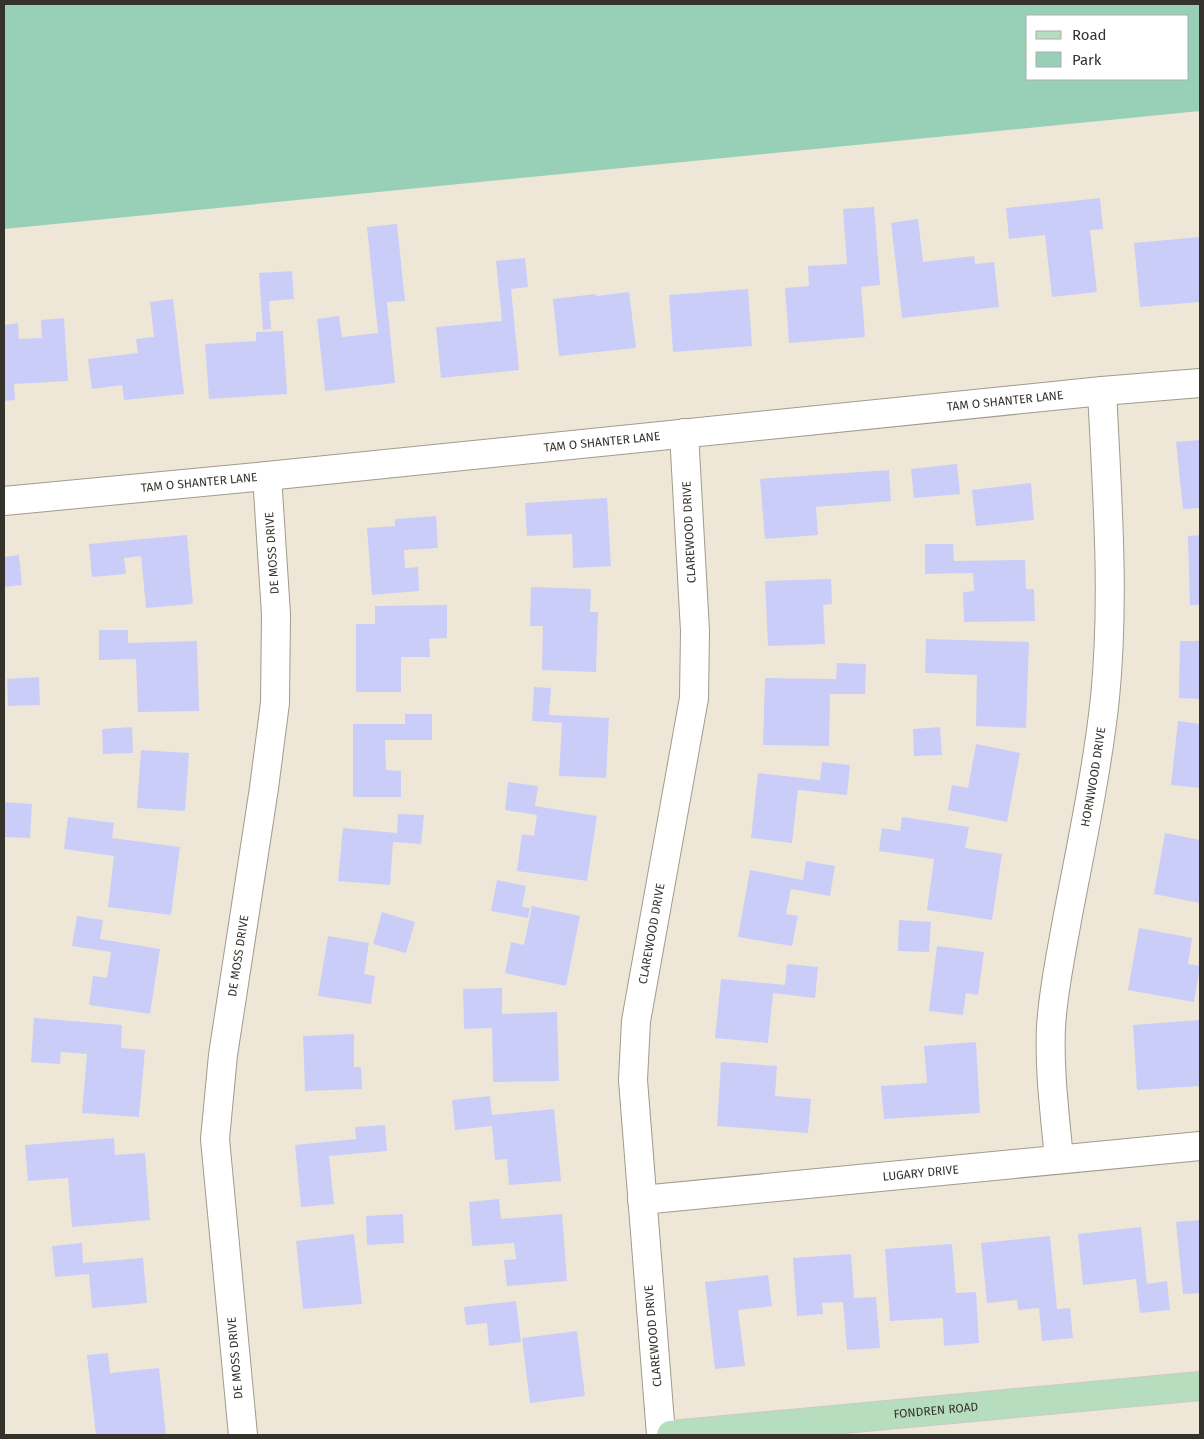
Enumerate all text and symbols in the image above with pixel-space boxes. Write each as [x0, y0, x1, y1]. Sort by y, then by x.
legend [1026, 15, 1189, 80]
text: Road [1072, 26, 1107, 44]
text: Park [1072, 51, 1102, 69]
street label: TAM O SHANTER LANE [946, 388, 1064, 414]
street label: TAM O SHANTER LANE [543, 429, 661, 455]
street label: TAM O SHANTER LANE [140, 470, 258, 495]
street label: CLAREWOOD DRIVE [679, 481, 699, 583]
street label: DE MOSS DRIVE [262, 511, 282, 595]
street label: HORNWOOD DRIVE [1078, 726, 1108, 828]
street label: CLAREWOOD DRIVE [636, 882, 668, 985]
street label: DE MOSS DRIVE [225, 914, 251, 998]
street label: LUGARY DRIVE [882, 1162, 959, 1184]
street label: CLAREWOOD DRIVE [642, 1284, 664, 1388]
street label: DE MOSS DRIVE [224, 1316, 246, 1400]
street label: FONDREN ROAD [893, 1400, 979, 1421]

